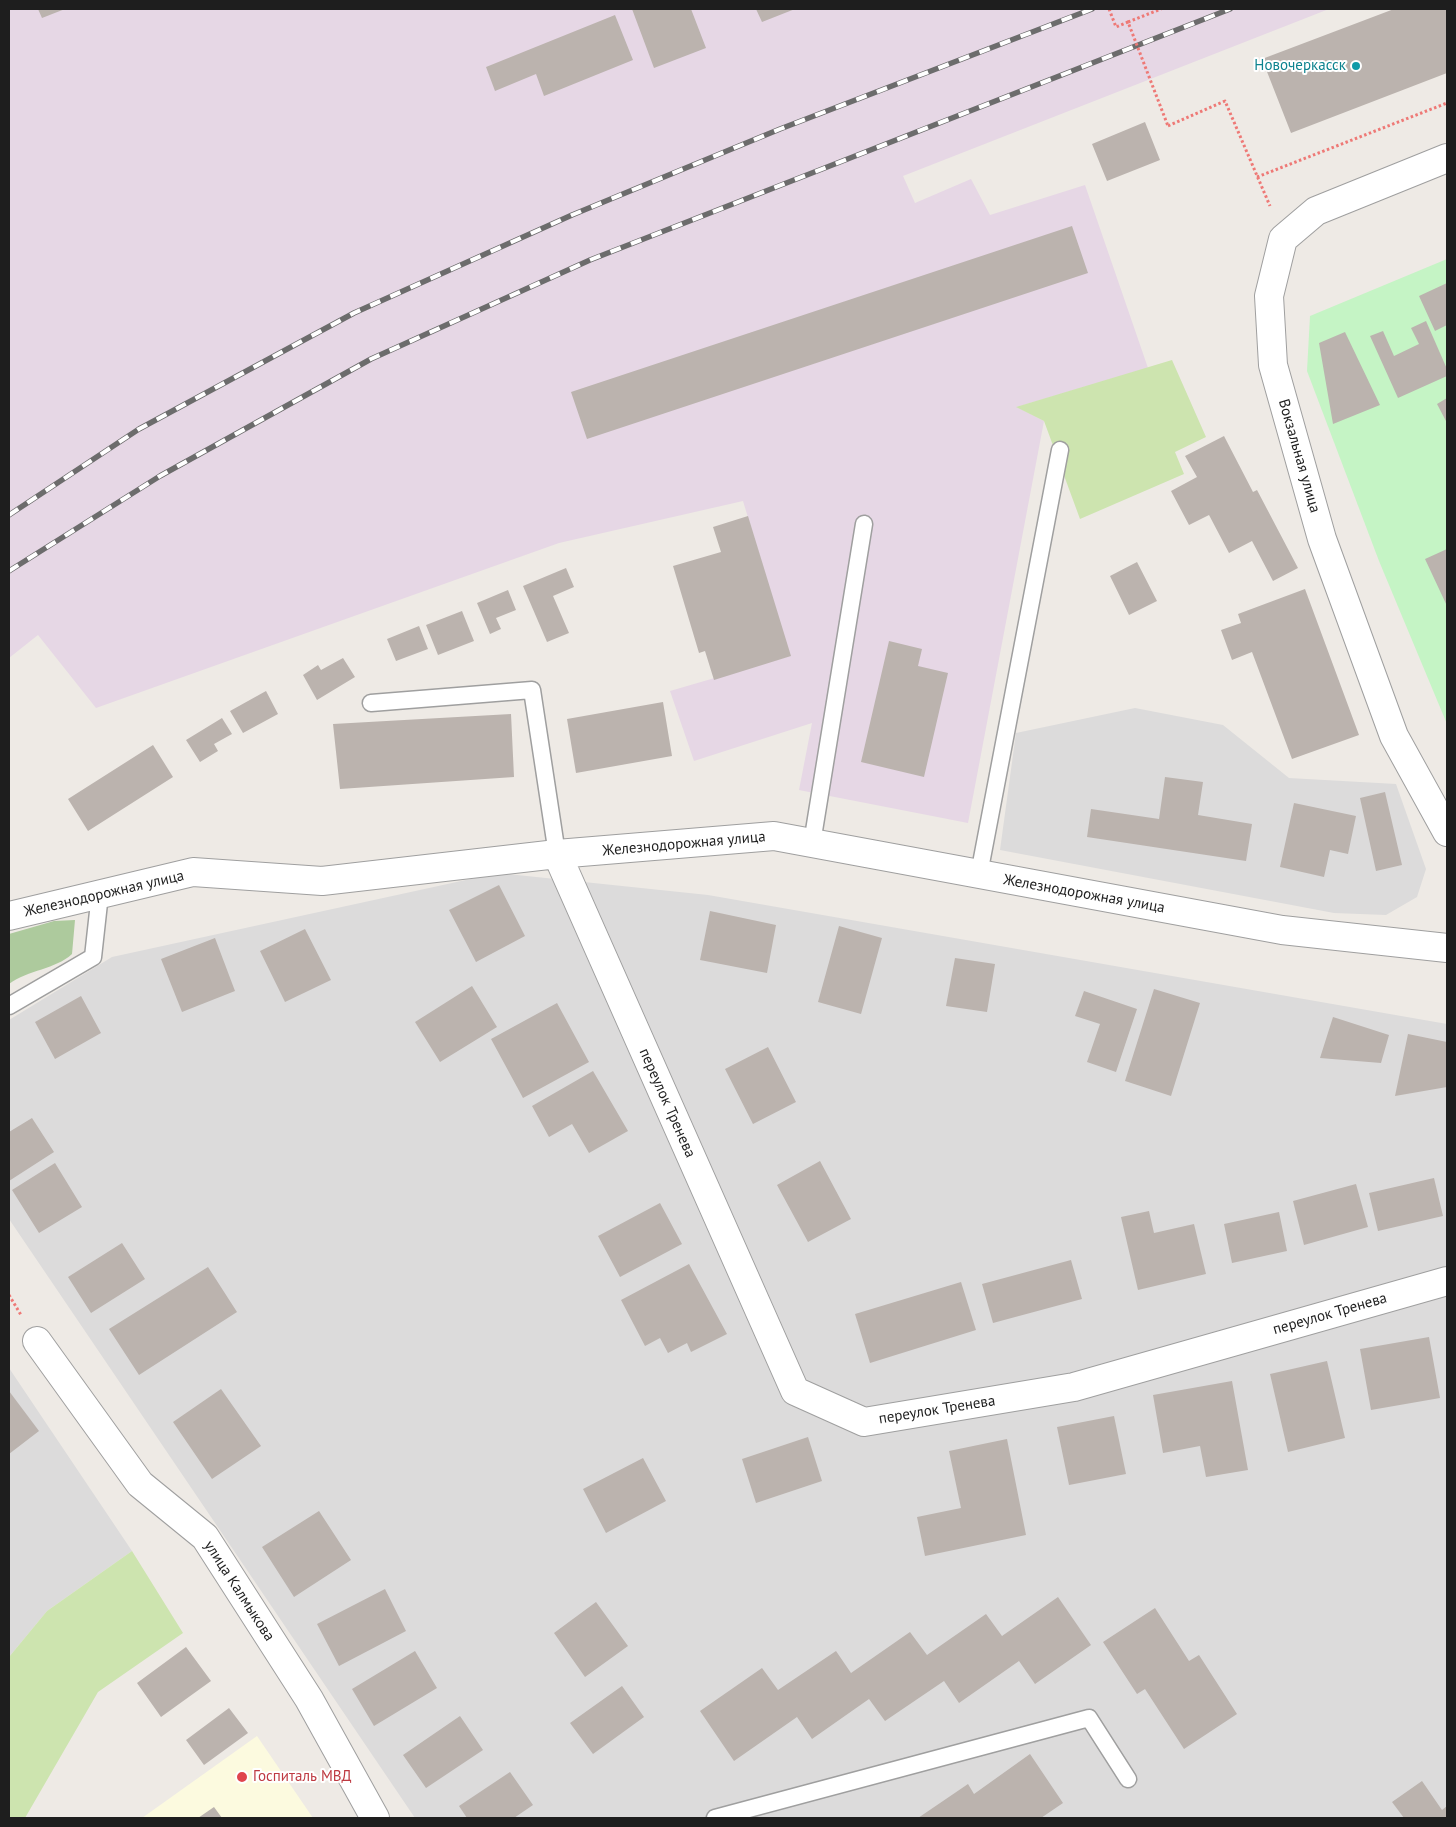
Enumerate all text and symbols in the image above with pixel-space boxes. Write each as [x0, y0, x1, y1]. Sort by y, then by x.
place label: Новочеркасск [1254, 57, 1346, 75]
marker: Новочеркасск [1350, 60, 1362, 72]
street label: Вокзальная улица [1274, 397, 1324, 515]
street label: Железнодорожная улица [602, 828, 766, 860]
street label: Железнодорожная улица [22, 867, 186, 921]
street label: Железнодорожная улица [1002, 871, 1166, 917]
street label: переулок Тренева [635, 1046, 699, 1160]
street label: переулок Тренева [1271, 1289, 1389, 1339]
street label: переулок Тренева [877, 1392, 997, 1428]
street label: улица Калмыкова [200, 1538, 278, 1644]
place label: Госпиталь МВД [253, 1768, 352, 1786]
marker: Госпиталь МВД [235, 1770, 249, 1784]

